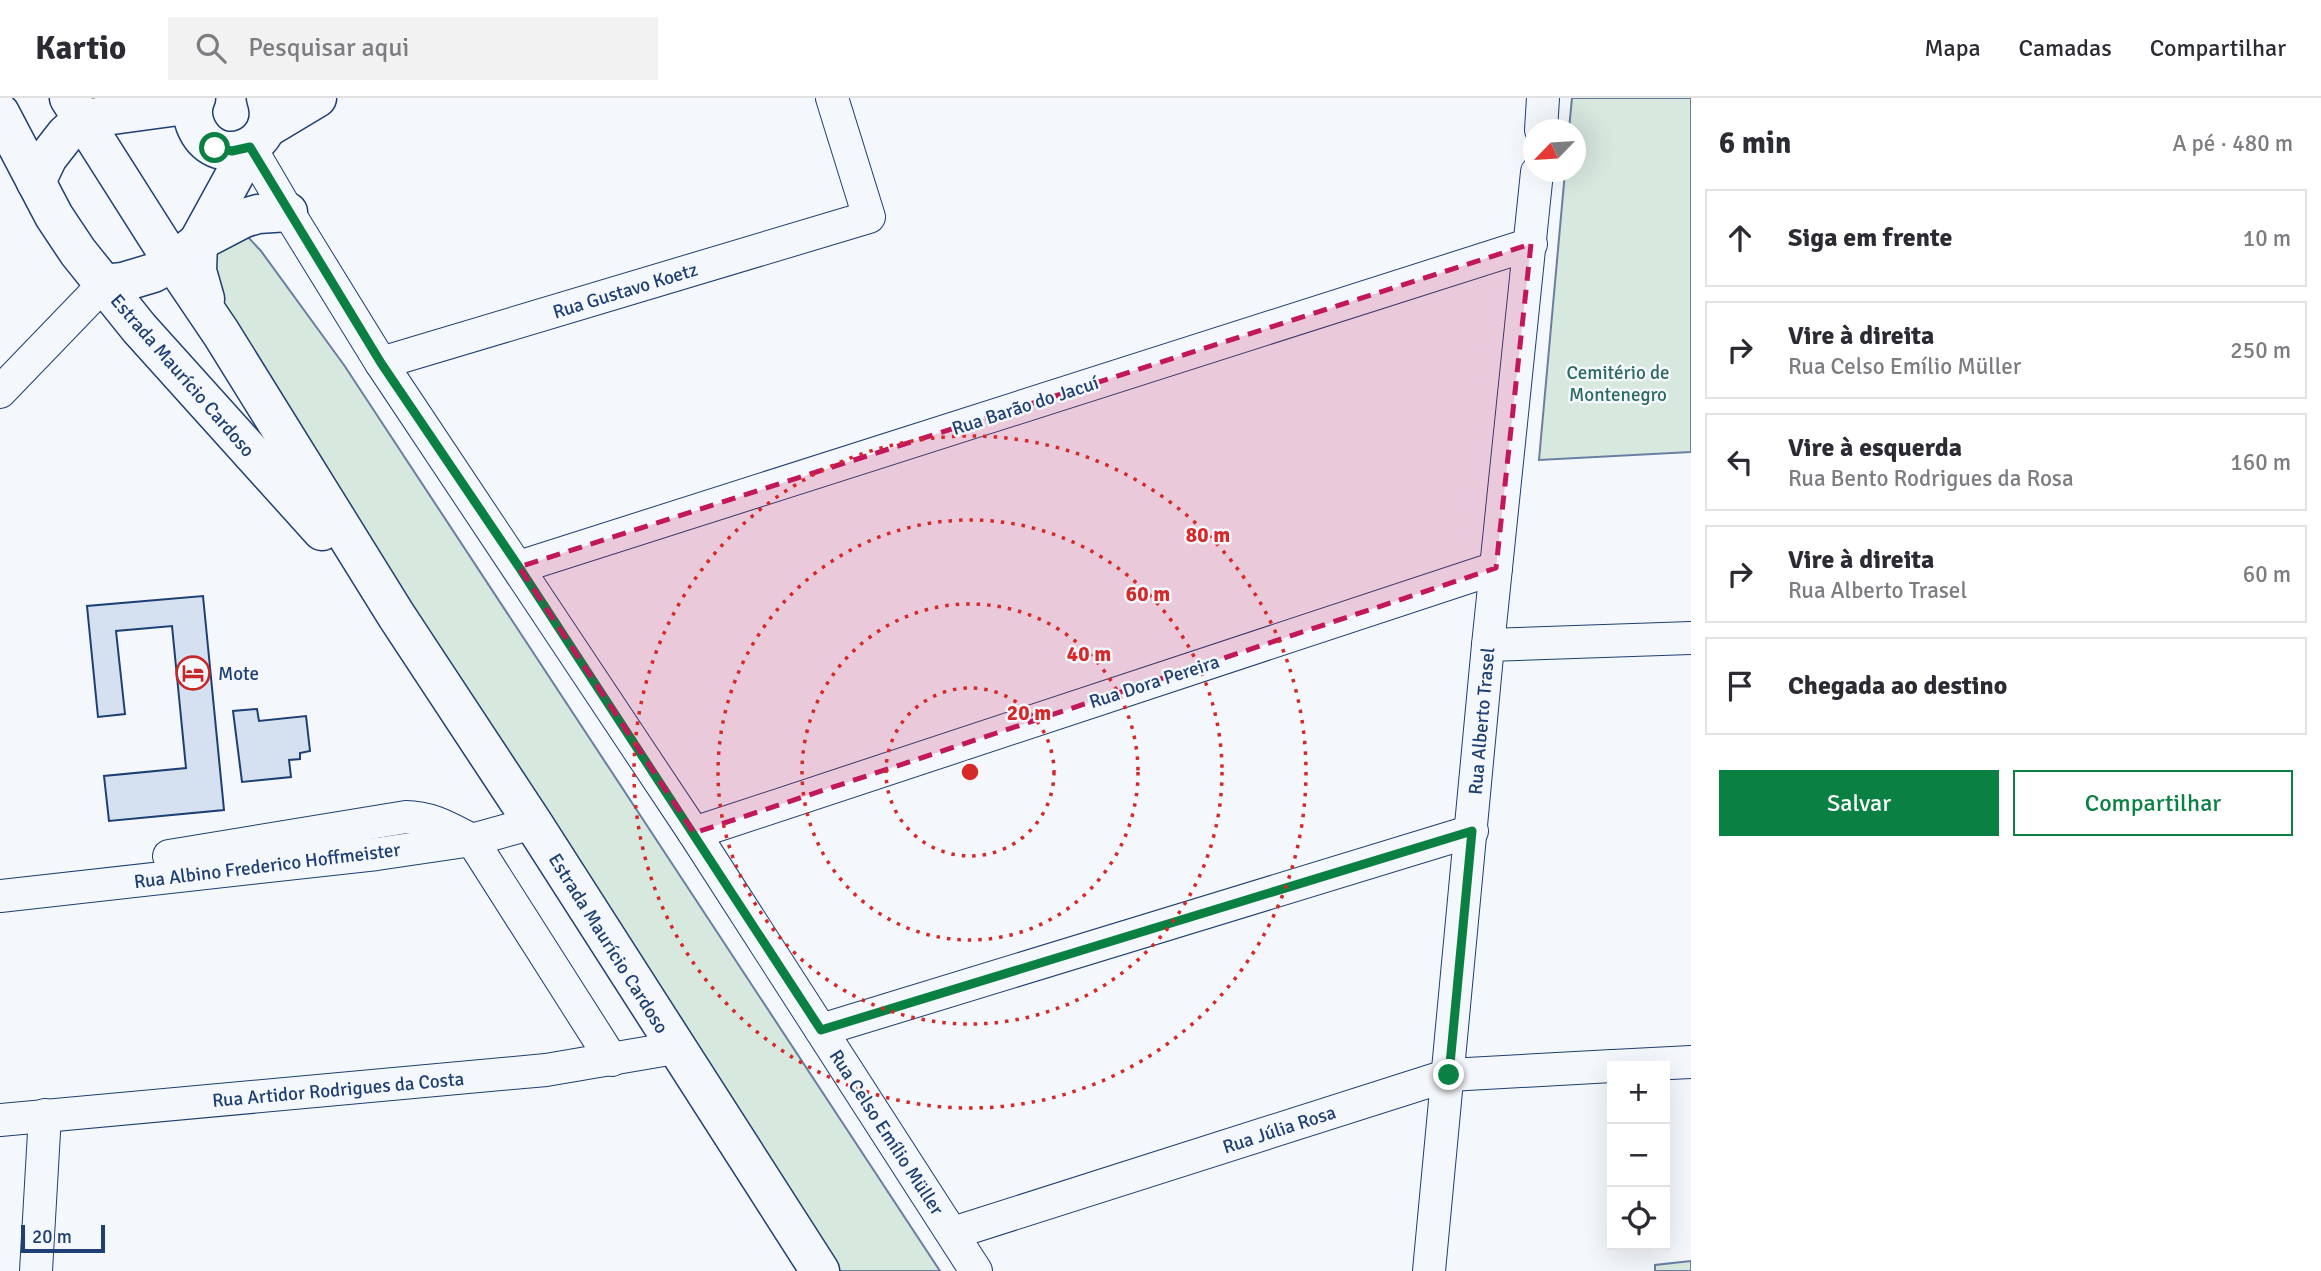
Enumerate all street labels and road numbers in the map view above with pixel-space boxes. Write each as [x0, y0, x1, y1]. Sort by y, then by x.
street label: Rua Gustavo Koetz [550, 257, 701, 324]
street label: Estrada Maurício Cardoso [105, 289, 260, 462]
street label: Rua Barão do Jacuí [949, 371, 1103, 441]
street label: Rua Alberto Trasel [1464, 646, 1500, 796]
street label: Rua Dora Pereira [1086, 650, 1223, 714]
street label: Rua Albino Frederico Hoffmeister [133, 838, 402, 894]
street label: Estrada Maurício Cardoso [543, 849, 674, 1038]
street label: Rua Celso Emílio Müller [824, 1045, 949, 1220]
street label: Rua Artidor Rodrigues da Costa [211, 1067, 465, 1113]
street label: Rua Júlia Rosa [1220, 1100, 1339, 1160]

